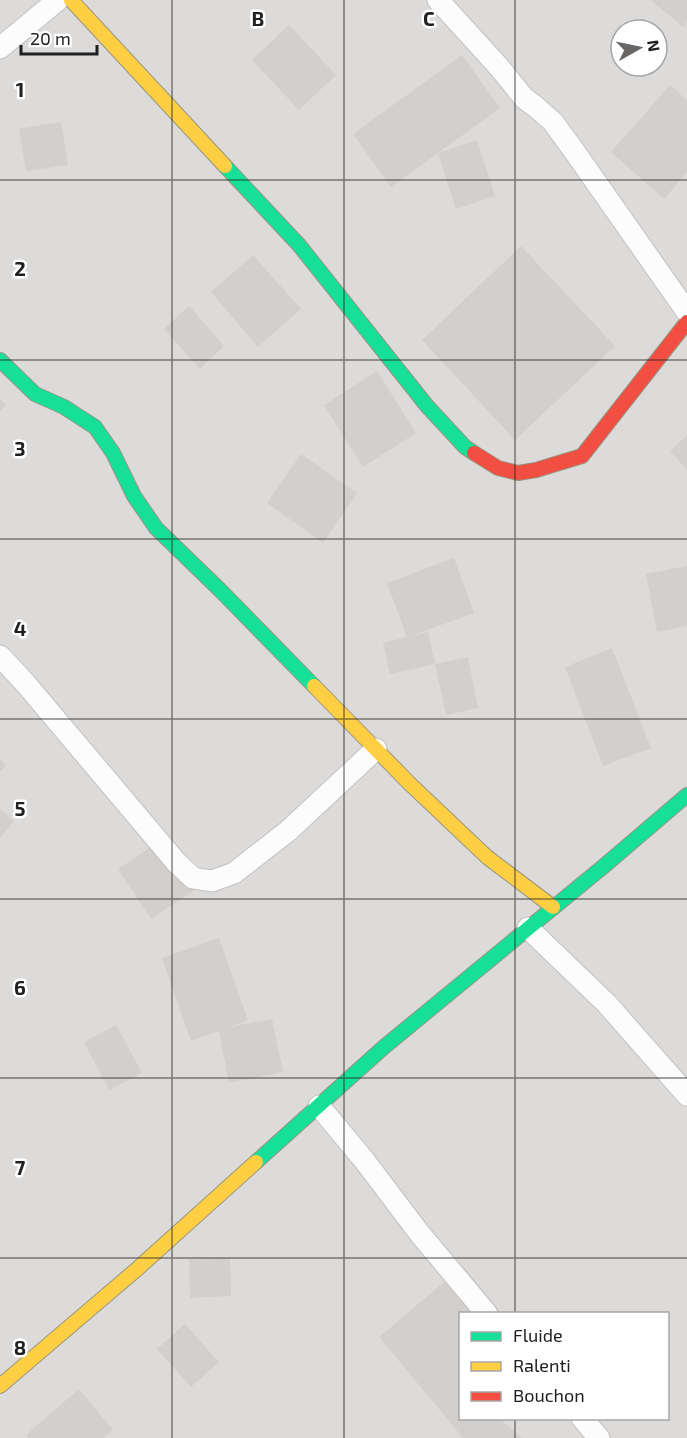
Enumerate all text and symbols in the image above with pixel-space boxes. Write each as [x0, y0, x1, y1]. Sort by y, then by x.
text: B [252, 6, 264, 30]
text: C [423, 6, 435, 30]
scale bar [21, 18, 98, 56]
north arrow [609, 18, 669, 78]
text: 20 m [30, 27, 71, 49]
text: N [644, 38, 665, 53]
text: 1 [16, 77, 24, 101]
text: 2 [14, 256, 26, 280]
text: 3 [14, 436, 26, 460]
text: 4 [14, 616, 27, 640]
text: 5 [14, 796, 26, 820]
text: 6 [14, 975, 26, 999]
text: 7 [15, 1155, 26, 1179]
legend [459, 1312, 669, 1420]
text: Fluide [513, 1324, 563, 1346]
text: 8 [14, 1335, 26, 1359]
text: Ralenti [513, 1354, 571, 1376]
text: Bouchon [513, 1384, 585, 1406]

